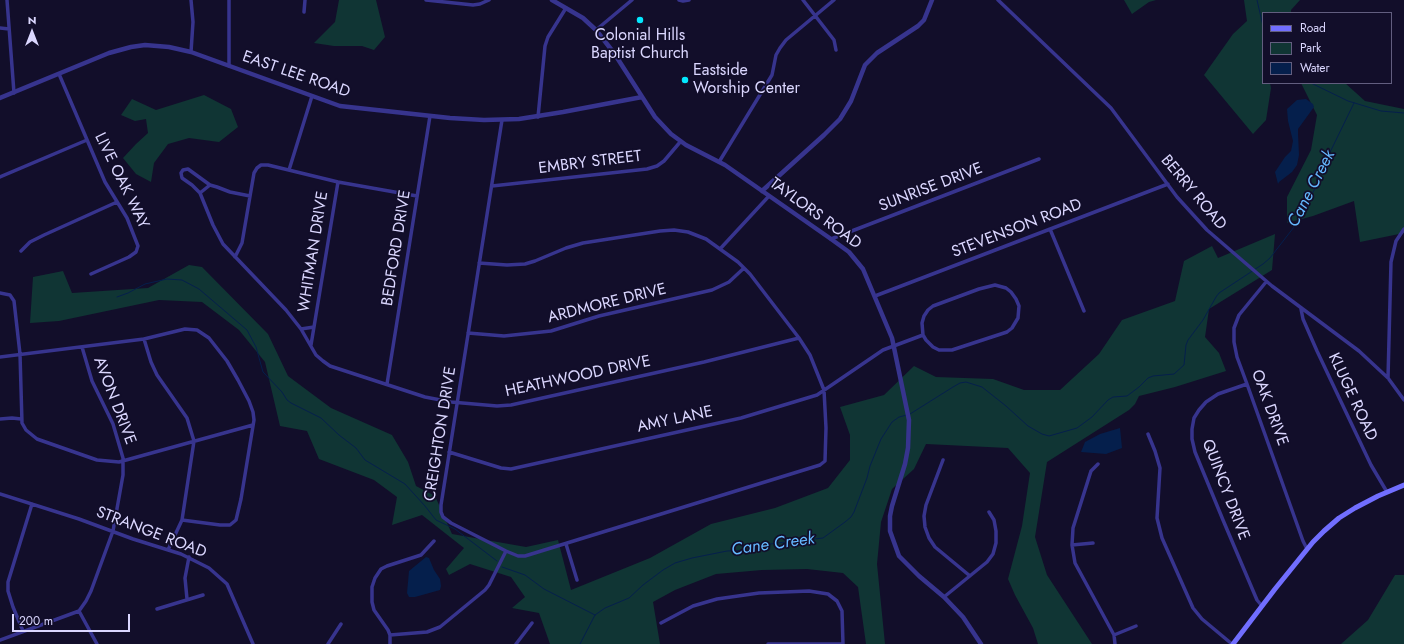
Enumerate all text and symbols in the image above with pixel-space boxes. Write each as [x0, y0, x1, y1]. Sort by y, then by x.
north arrow [12, 12, 52, 52]
text: N [28, 12, 36, 28]
legend [1262, 12, 1392, 84]
marker: Colonial Hills Baptist Church [635, 15, 645, 25]
text: Road [1300, 19, 1326, 37]
place label: Colonial Hills Baptist Church [591, 26, 689, 64]
text: Park [1300, 39, 1321, 57]
street label: EAST LEE ROAD [240, 48, 352, 102]
text: Water [1300, 59, 1330, 77]
place label: Eastside Worship Center [693, 61, 800, 99]
marker: Eastside Worship Center [680, 75, 690, 85]
street label: LIVE OAK WAY [89, 130, 153, 232]
street label: EMBRY STREET [537, 147, 643, 179]
water label: Cane Creek [1284, 147, 1340, 231]
street label: BERRY ROAD [1156, 152, 1230, 234]
street label: SUNRISE DRIVE [876, 159, 986, 217]
street label: TAYLORS ROAD [765, 174, 865, 254]
street label: BEDFORD DRIVE [378, 189, 416, 307]
street label: WHITMAN DRIVE [295, 190, 333, 314]
street label: STEVENSON ROAD [949, 195, 1085, 263]
street label: ARDMORE DRIVE [546, 280, 668, 328]
street label: KLUGE ROAD [1323, 350, 1381, 444]
street label: HEATHWOOD DRIVE [504, 352, 652, 402]
street label: AVON DRIVE [89, 355, 139, 447]
street label: CREIGHTON DRIVE [421, 365, 461, 503]
street label: OAK DRIVE [1246, 367, 1292, 449]
street label: AMY LANE [635, 403, 715, 437]
street label: QUINCY DRIVE [1197, 437, 1253, 543]
street label: STRANGE ROAD [93, 503, 209, 563]
water label: Cane Creek [730, 529, 816, 561]
scale bar [14, 606, 132, 632]
text: 200 m [19, 612, 53, 630]

